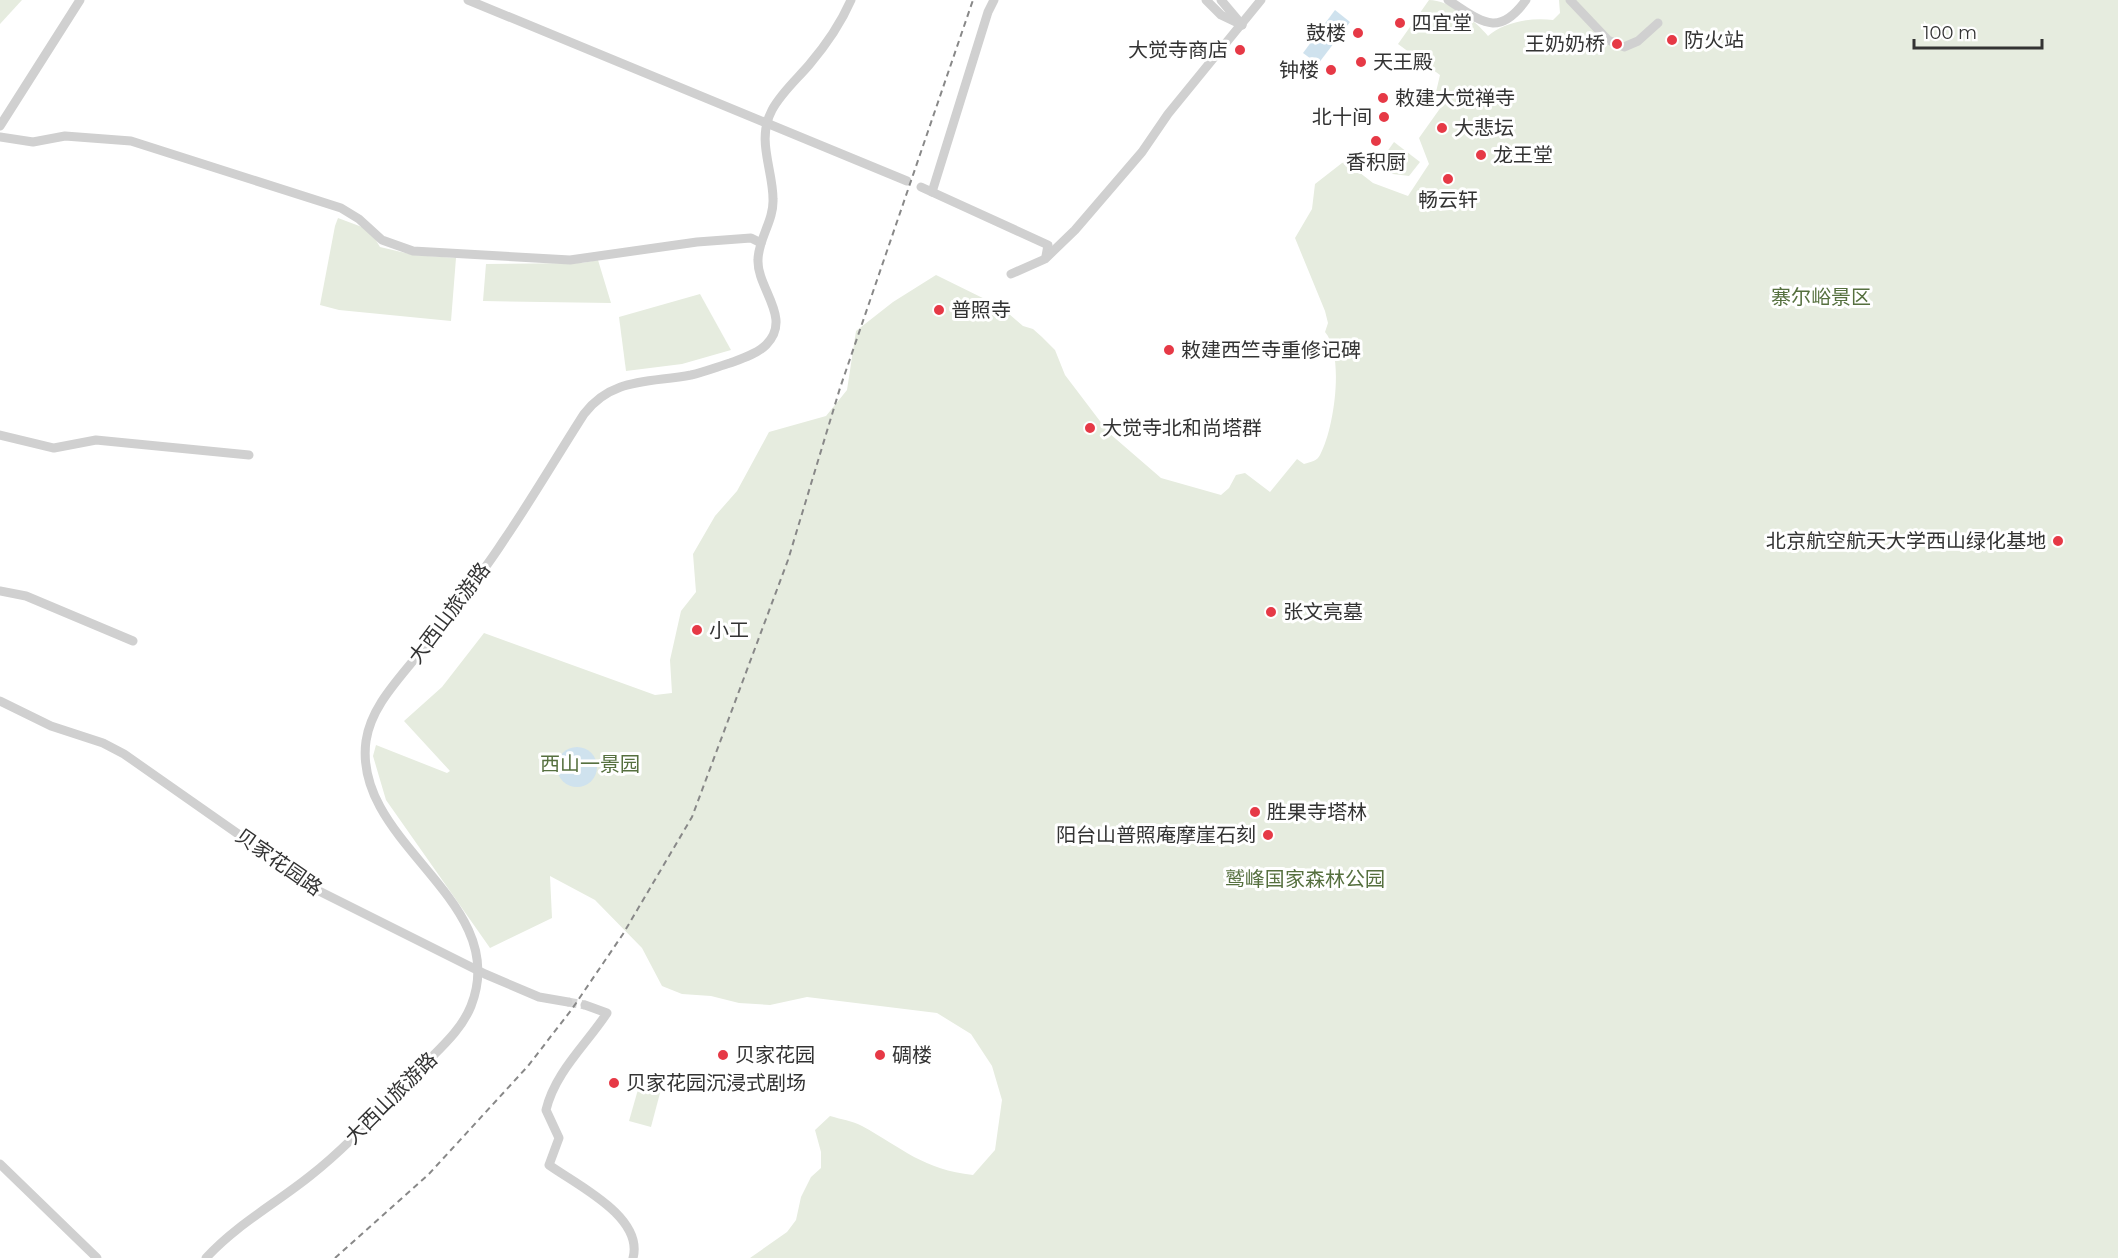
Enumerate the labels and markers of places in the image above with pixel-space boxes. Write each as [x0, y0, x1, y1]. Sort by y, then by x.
place label: 四宜堂 [1412, 11, 1472, 35]
marker: 四宜堂 [1393, 16, 1407, 30]
place label: 鼓楼 [1306, 21, 1346, 45]
marker: 鼓楼 [1351, 26, 1365, 40]
place label: 防火站 [1684, 28, 1744, 52]
place label: 王奶奶桥 [1525, 32, 1605, 56]
marker: 防火站 [1665, 33, 1679, 47]
marker: 王奶奶桥 [1610, 37, 1624, 51]
place label: 大觉寺商店 [1128, 38, 1228, 62]
marker: 大觉寺商店 [1233, 43, 1247, 57]
place label: 天王殿 [1373, 50, 1433, 74]
marker: 天王殿 [1354, 55, 1368, 69]
place label: 钟楼 [1279, 58, 1319, 82]
marker: 钟楼 [1324, 63, 1338, 77]
place label: 敕建大觉禅寺 [1395, 86, 1515, 110]
marker: 敕建大觉禅寺 [1376, 91, 1390, 105]
place label: 北十间 [1312, 105, 1372, 129]
marker: 北十间 [1377, 110, 1391, 124]
place label: 大悲坛 [1454, 116, 1514, 140]
marker: 大悲坛 [1435, 121, 1449, 135]
marker: 香积厨 [1369, 134, 1383, 148]
place label: 龙王堂 [1493, 143, 1553, 167]
marker: 龙王堂 [1474, 148, 1488, 162]
place label: 香积厨 [1346, 150, 1406, 174]
marker: 畅云轩 [1441, 172, 1455, 186]
place label: 畅云轩 [1418, 188, 1478, 212]
place label: 普照寺 [951, 298, 1011, 322]
marker: 普照寺 [932, 303, 946, 317]
place label: 敕建西竺寺重修记碑 [1181, 338, 1361, 362]
marker: 敕建西竺寺重修记碑 [1162, 343, 1176, 357]
place label: 大觉寺北和尚塔群 [1102, 416, 1262, 440]
marker: 大觉寺北和尚塔群 [1083, 421, 1097, 435]
place label: 北京航空航天大学西山绿化基地 [1766, 529, 2046, 553]
marker: 北京航空航天大学西山绿化基地 [2051, 534, 2065, 548]
place label: 张文亮墓 [1283, 600, 1363, 624]
marker: 张文亮墓 [1264, 605, 1278, 619]
place label: 小工 [709, 618, 749, 642]
marker: 小工 [690, 623, 704, 637]
place label: 胜果寺塔林 [1267, 800, 1367, 824]
marker: 胜果寺塔林 [1248, 805, 1262, 819]
place label: 阳台山普照庵摩崖石刻 [1056, 823, 1256, 847]
marker: 阳台山普照庵摩崖石刻 [1261, 828, 1275, 842]
place label: 贝家花园 [735, 1043, 815, 1067]
place label: 碉楼 [892, 1043, 932, 1067]
marker: 贝家花园 [716, 1048, 730, 1062]
marker: 碉楼 [873, 1048, 887, 1062]
place label: 贝家花园沉浸式剧场 [626, 1071, 806, 1095]
marker: 贝家花园沉浸式剧场 [607, 1076, 621, 1090]

